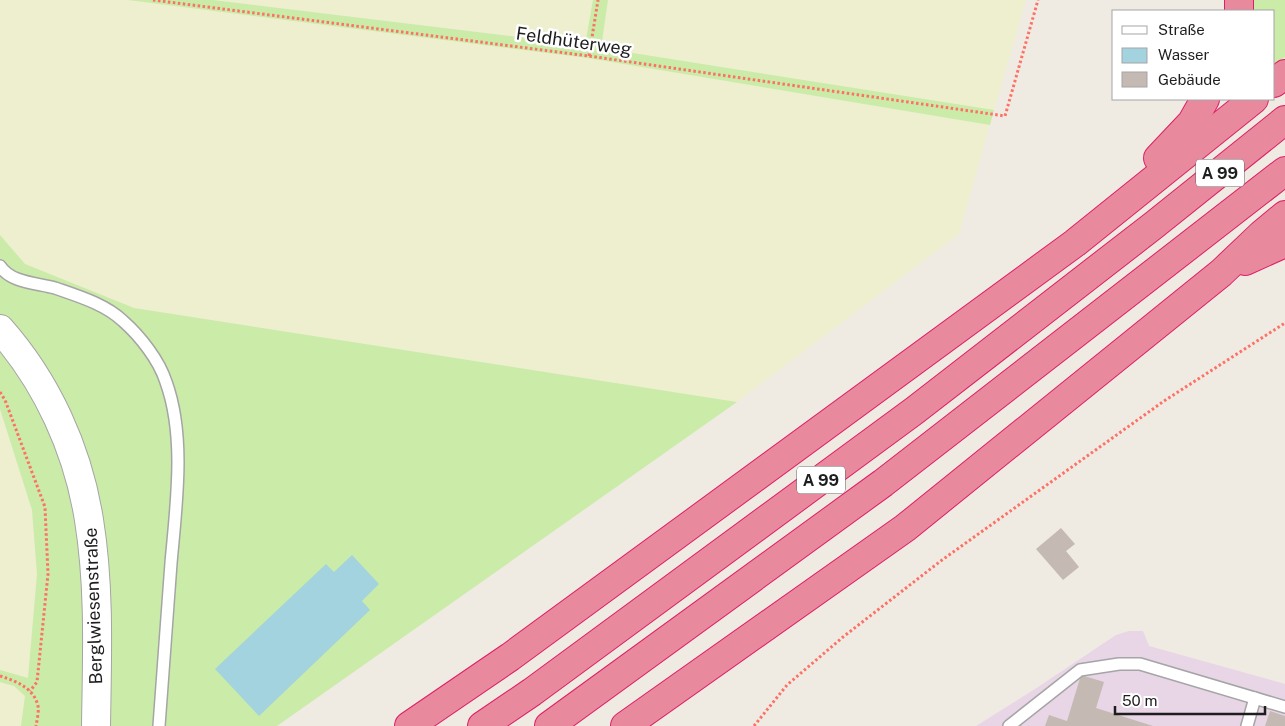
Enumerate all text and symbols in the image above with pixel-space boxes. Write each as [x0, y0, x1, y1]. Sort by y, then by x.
legend [1112, 10, 1275, 100]
text: Straße [1158, 21, 1205, 38]
street label: Feldhüterweg [515, 22, 633, 60]
text: Wasser [1158, 46, 1210, 63]
text: Gebäude [1158, 71, 1221, 88]
road number: A 99 [1196, 160, 1244, 187]
road number: A 99 [797, 466, 845, 494]
street label: Berglwiesenstraße [80, 527, 106, 685]
scale bar [1115, 684, 1265, 716]
text: 50 m [1122, 692, 1157, 709]

